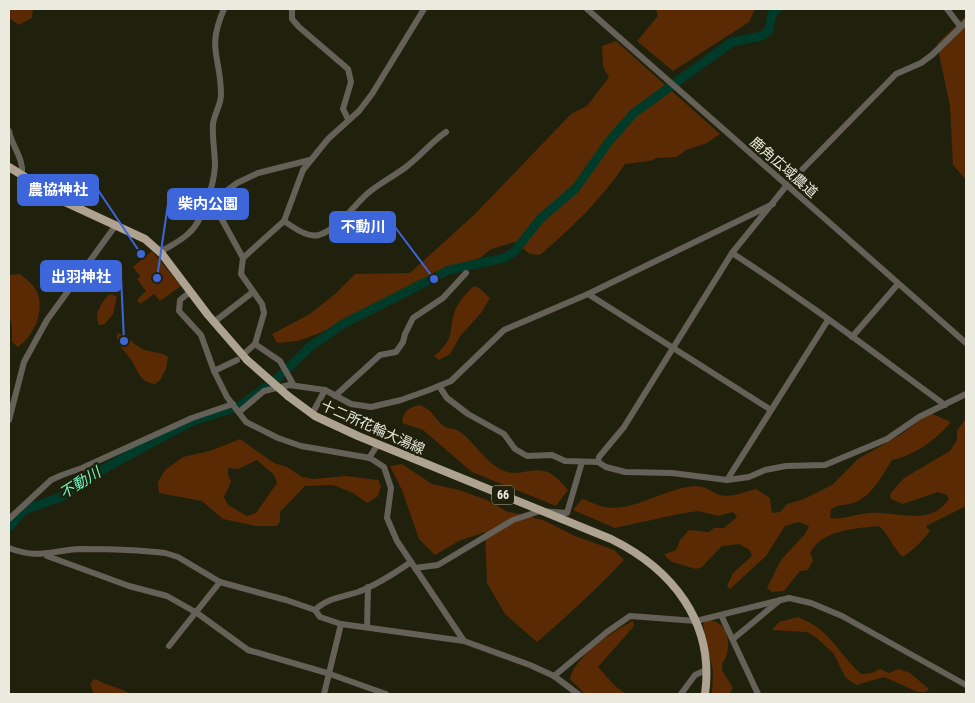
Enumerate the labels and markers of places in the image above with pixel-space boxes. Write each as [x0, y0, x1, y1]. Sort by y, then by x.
callout: 農協神社 [18, 175, 98, 205]
callout: 柴内公園 [168, 189, 248, 219]
callout: 不動川 [330, 212, 395, 242]
callout: 出羽神社 [41, 261, 121, 291]

